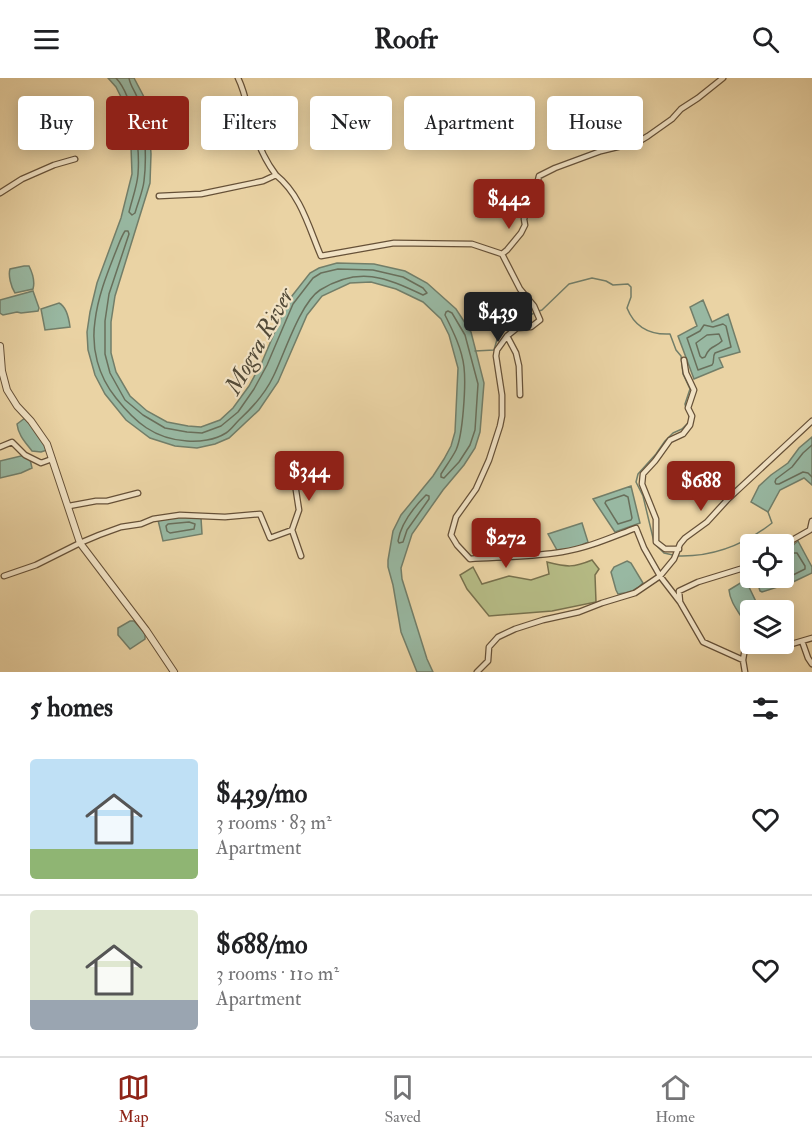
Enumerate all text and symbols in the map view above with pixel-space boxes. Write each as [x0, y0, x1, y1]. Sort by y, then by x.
icon: menu [30, 23, 63, 56]
text: Roofr [374, 23, 438, 56]
icon: search [749, 23, 782, 56]
chip: Buy [18, 96, 94, 150]
chip: Rent [106, 96, 189, 150]
chip: Filters [201, 96, 298, 150]
chip: New [310, 96, 392, 150]
chip: Apartment [404, 96, 535, 150]
chip: House [547, 96, 643, 150]
pin: $442 [473, 179, 545, 230]
text: $442 [487, 186, 531, 211]
water label: Mogra River [217, 282, 302, 402]
pin: $439 [462, 292, 534, 343]
text: $439 [478, 299, 518, 324]
pin: $344 [273, 451, 345, 502]
text: $344 [289, 458, 329, 483]
pin: $688 [665, 461, 737, 512]
text: $688 [681, 468, 721, 493]
pin: $272 [470, 518, 542, 569]
text: $272 [486, 525, 526, 550]
map controls [740, 534, 794, 654]
button: locate [740, 534, 794, 588]
button: layers [740, 600, 794, 654]
text: 5 homes [30, 692, 113, 724]
icon: filters [749, 692, 782, 725]
text: $439/mo [216, 778, 307, 810]
icon: home [78, 783, 150, 855]
icon: heart [749, 803, 782, 836]
text: 3 rooms · 83 m² [216, 810, 332, 835]
text: Apartment [216, 835, 301, 860]
text: $688/mo [216, 929, 308, 961]
icon: home [78, 934, 150, 1006]
icon: heart [749, 954, 782, 987]
text: 3 rooms · 110 m² [216, 961, 339, 986]
text: Apartment [216, 986, 301, 1011]
tab: Map [117, 1071, 150, 1127]
tab: Saved [384, 1071, 421, 1127]
tab: Home [655, 1071, 695, 1127]

